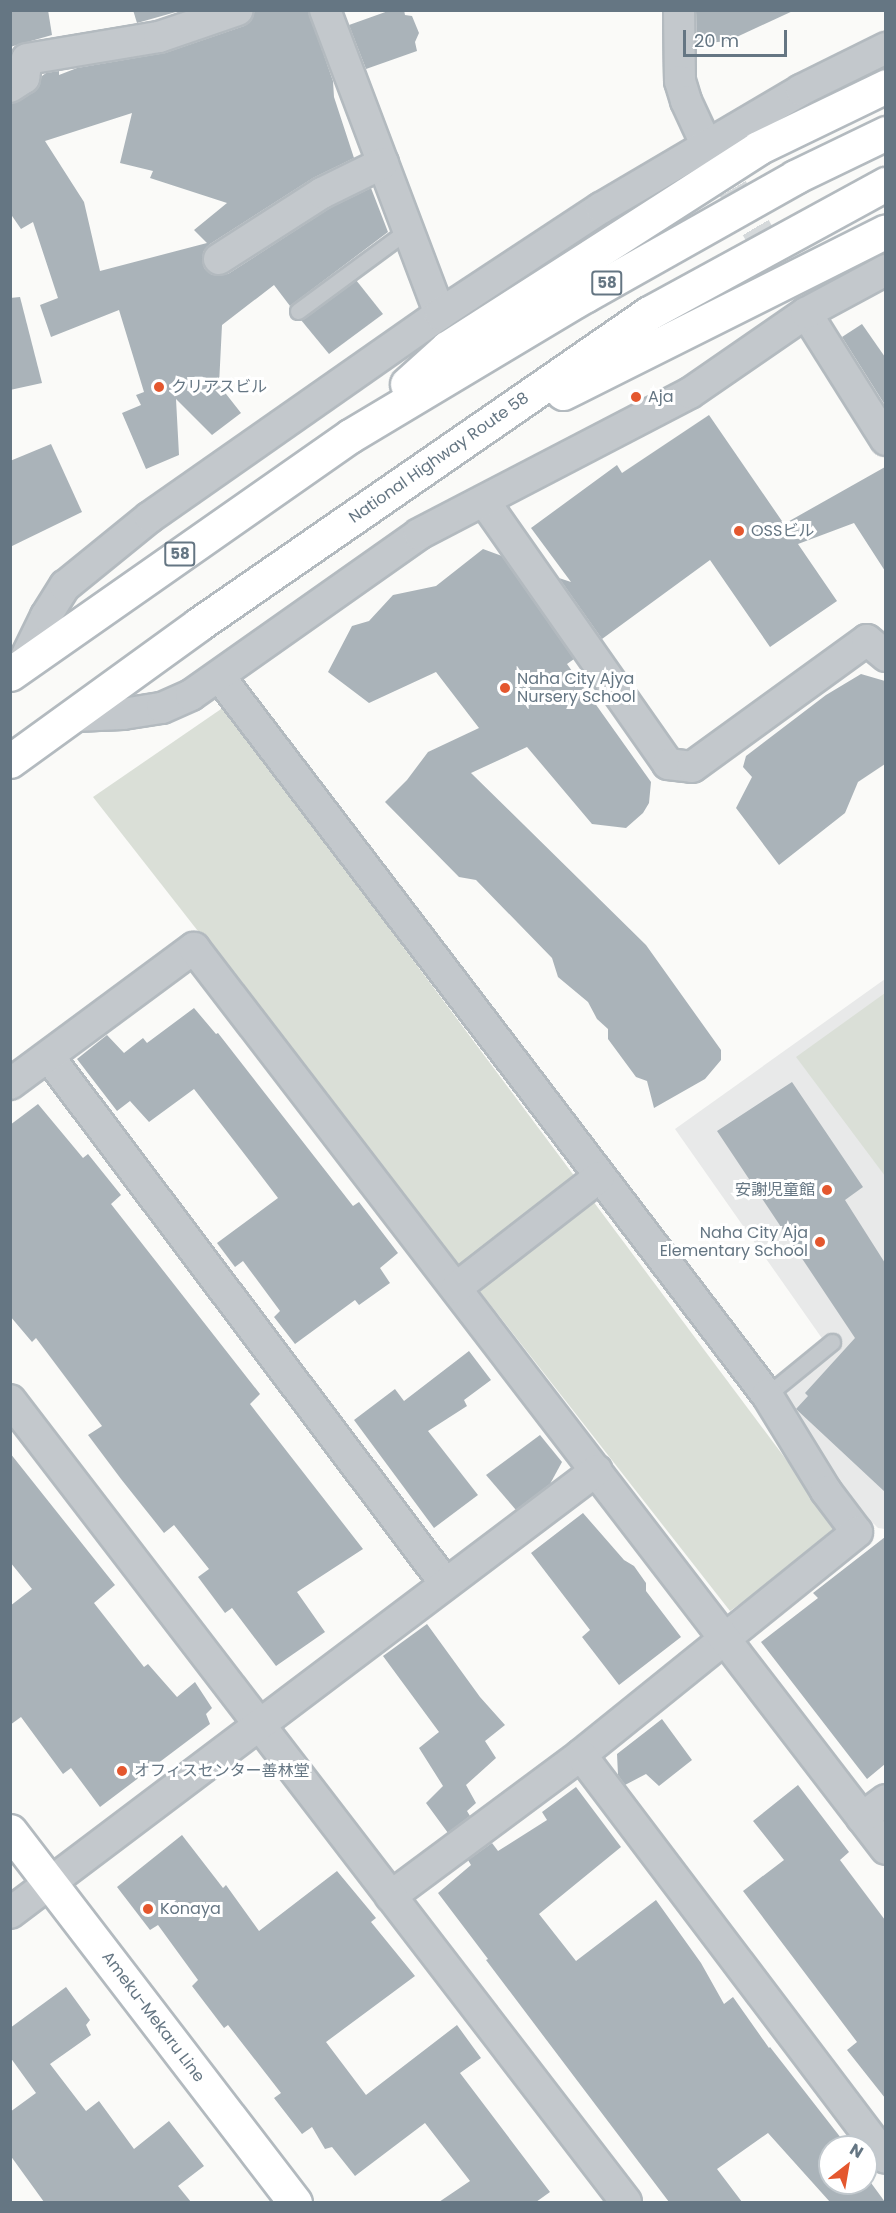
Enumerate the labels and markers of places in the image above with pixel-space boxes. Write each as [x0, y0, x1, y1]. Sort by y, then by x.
place label: クリアスビル [171, 377, 267, 397]
marker: クリアスビル [152, 380, 166, 394]
place label: Aja [648, 387, 674, 407]
marker: Aja [629, 390, 643, 404]
place label: OSSビル [751, 521, 814, 541]
marker: OSSビル [732, 524, 746, 538]
place label: Naha City Ajya Nursery School [517, 669, 636, 707]
marker: Naha City Ajya Nursery School [498, 681, 512, 695]
place label: 安謝児童館 [735, 1180, 815, 1200]
marker: 安謝児童館 [820, 1183, 834, 1197]
place label: Naha City Aja Elementary School [660, 1223, 808, 1261]
marker: Naha City Aja Elementary School [813, 1235, 827, 1249]
place label: オフィスセンター善林堂 [134, 1761, 310, 1781]
marker: オフィスセンター善林堂 [115, 1764, 129, 1778]
place label: Konaya [160, 1899, 221, 1919]
marker: Konaya [141, 1902, 155, 1916]

